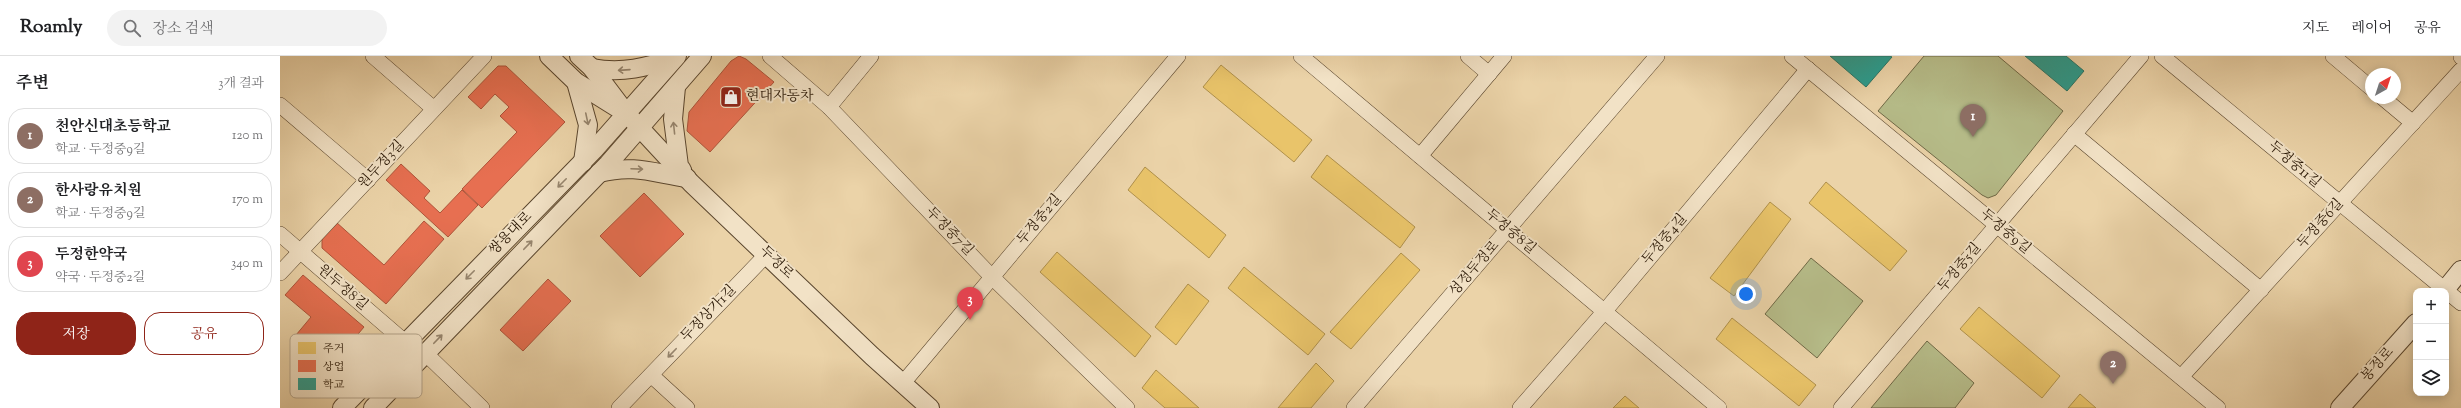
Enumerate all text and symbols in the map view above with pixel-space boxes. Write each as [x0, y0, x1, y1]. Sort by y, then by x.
search box [107, 10, 387, 46]
text: Roamly [20, 14, 83, 41]
icon: search [121, 17, 143, 39]
text: 장소 검색 [153, 19, 214, 40]
text: 지도 [2302, 19, 2329, 39]
text: 레이어 [2351, 19, 2392, 39]
text: 공유 [2414, 19, 2441, 39]
one-way arrow [618, 67, 631, 74]
north arrow [2365, 68, 2401, 104]
text: 주변 [16, 72, 49, 96]
text: 3개 결과 [218, 75, 264, 93]
shop icon: 현대자동차 [718, 84, 744, 110]
place label: 현대자동차 [746, 87, 814, 107]
pin: 1 [1960, 104, 1986, 137]
one-way arrow [583, 112, 591, 125]
text: 천안신대초등학교 [55, 117, 171, 138]
one-way arrow [670, 122, 677, 135]
text: 1 [28, 127, 32, 145]
text: 120 m [232, 127, 263, 145]
street label: 원두정3길 [354, 136, 410, 194]
street label: 두정중11길 [2263, 137, 2325, 193]
text: 학교 · 두정중9길 [55, 141, 145, 159]
one-way arrow [630, 165, 643, 172]
one-way arrow [557, 178, 567, 188]
text: 한사랑유치원 [55, 181, 142, 202]
street label: 두정중2길 [1013, 190, 1067, 250]
text: 2 [27, 191, 33, 209]
text: 170 m [232, 191, 263, 209]
street label: 두정중6길 [2293, 195, 2349, 253]
street label: 두정중7길 [921, 203, 977, 261]
text: 학교 · 두정중9길 [55, 205, 145, 223]
street label: 두정중8길 [1480, 205, 1540, 259]
street label: 두정중9길 [1975, 205, 2035, 259]
street label: 쌍용대로 [485, 207, 538, 260]
street label: 두정중4길 [1638, 210, 1692, 270]
street label: 성정두정로 [1445, 237, 1505, 301]
street label: 두정중5길 [1933, 239, 1987, 297]
one-way arrow [524, 240, 533, 251]
street label: 두정로 [754, 242, 798, 285]
text: 두정한약국 [55, 245, 127, 266]
text: 3 [27, 255, 33, 273]
text: 340 m [231, 255, 263, 273]
street label: 원두정8길 [312, 260, 372, 316]
text: 약국 · 두정중2길 [55, 269, 145, 287]
one-way arrow [465, 270, 475, 280]
street label: 두정상가1길 [677, 281, 741, 347]
your location [1736, 284, 1756, 304]
pin: 3 [957, 287, 983, 320]
map controls [2413, 288, 2449, 396]
button: + [2413, 288, 2449, 324]
button: 저장 [16, 312, 136, 355]
button: 공유 [144, 312, 264, 355]
button: − [2413, 324, 2449, 360]
legend [290, 334, 422, 398]
one-way arrow [433, 334, 443, 344]
text: 주거 [323, 341, 344, 357]
street label: 봉정로 [2357, 343, 2399, 387]
one-way arrow [667, 348, 677, 358]
pin: 2 [2100, 351, 2126, 384]
text: 상업 [323, 359, 344, 375]
button: layers [2413, 360, 2449, 396]
text: 학교 [323, 377, 345, 393]

